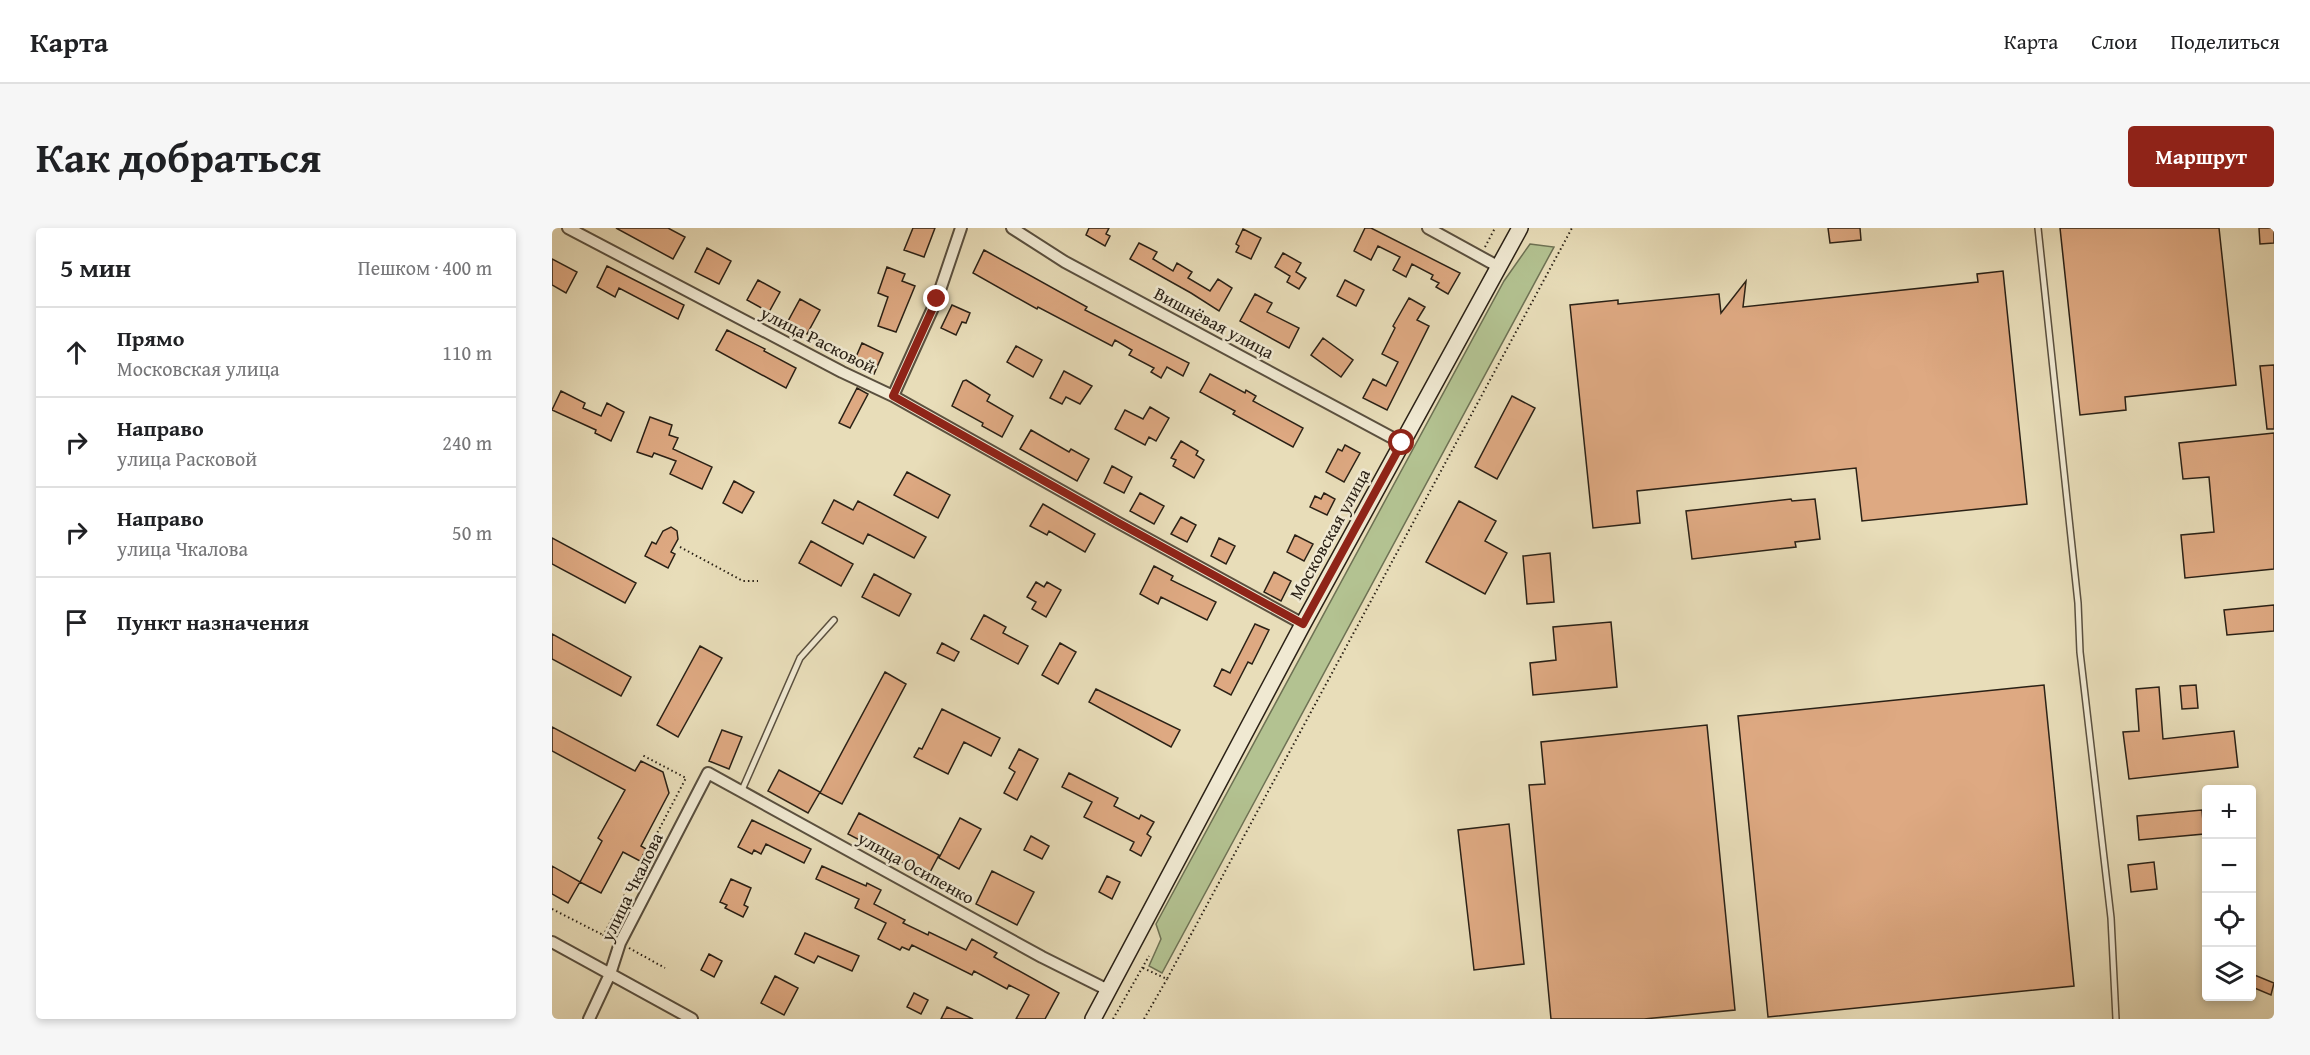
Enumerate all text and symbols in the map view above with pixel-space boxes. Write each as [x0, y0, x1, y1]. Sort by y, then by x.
text: Карта [30, 21, 108, 62]
text: Карта [2004, 26, 2058, 57]
text: Слои [2091, 26, 2137, 57]
text: Поделиться [2170, 26, 2280, 57]
text: Как добраться [36, 126, 321, 187]
button: Маршрут [2128, 126, 2274, 187]
text: 5 мин [60, 248, 131, 287]
text: Пешком · 400 m [358, 253, 492, 282]
street label: Вишнёвая улица [1149, 280, 1279, 366]
route end [923, 285, 949, 311]
street label: улица Расковой [755, 298, 881, 380]
text: Прямо [117, 322, 184, 354]
icon: ahead [60, 336, 93, 369]
text: 110 m [442, 338, 492, 367]
text: Московская улица [117, 354, 280, 383]
text: Направо [117, 412, 204, 444]
icon: right [60, 426, 93, 459]
text: 240 m [442, 428, 492, 457]
route start [1388, 429, 1414, 455]
text: улица Расковой [117, 444, 257, 473]
street label: Московская улица [1282, 463, 1377, 604]
text: Направо [117, 502, 204, 534]
icon: right [60, 516, 93, 549]
text: 50 m [452, 518, 492, 547]
text: улица Чкалова [117, 534, 248, 563]
icon: arrive [60, 606, 93, 639]
text: Пункт назначения [117, 606, 309, 638]
map controls [2202, 785, 2256, 1001]
button: + [2202, 785, 2256, 839]
street label: улица Осипенко [852, 824, 980, 911]
street label: улица Чкалова [593, 827, 670, 947]
button: − [2202, 839, 2256, 893]
button: locate [2202, 893, 2256, 947]
button: layers [2202, 947, 2256, 1001]

